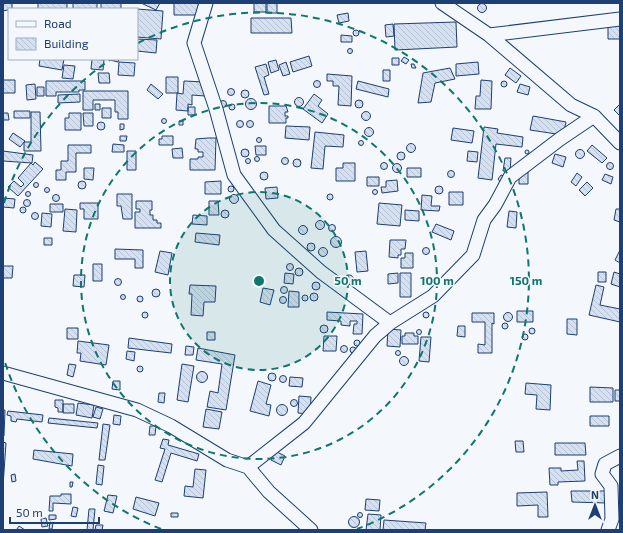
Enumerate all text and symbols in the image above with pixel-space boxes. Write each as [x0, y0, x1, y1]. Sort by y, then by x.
legend [8, 8, 138, 60]
text: Road [44, 16, 72, 30]
text: Building [44, 36, 89, 50]
text: 50 m [334, 273, 362, 287]
text: 100 m [420, 273, 454, 287]
text: 150 m [510, 273, 542, 287]
centre of rings [252, 274, 266, 288]
north arrow [575, 485, 615, 525]
text: N [591, 488, 599, 501]
scale bar [10, 499, 99, 525]
text: 50 m [16, 505, 43, 519]

